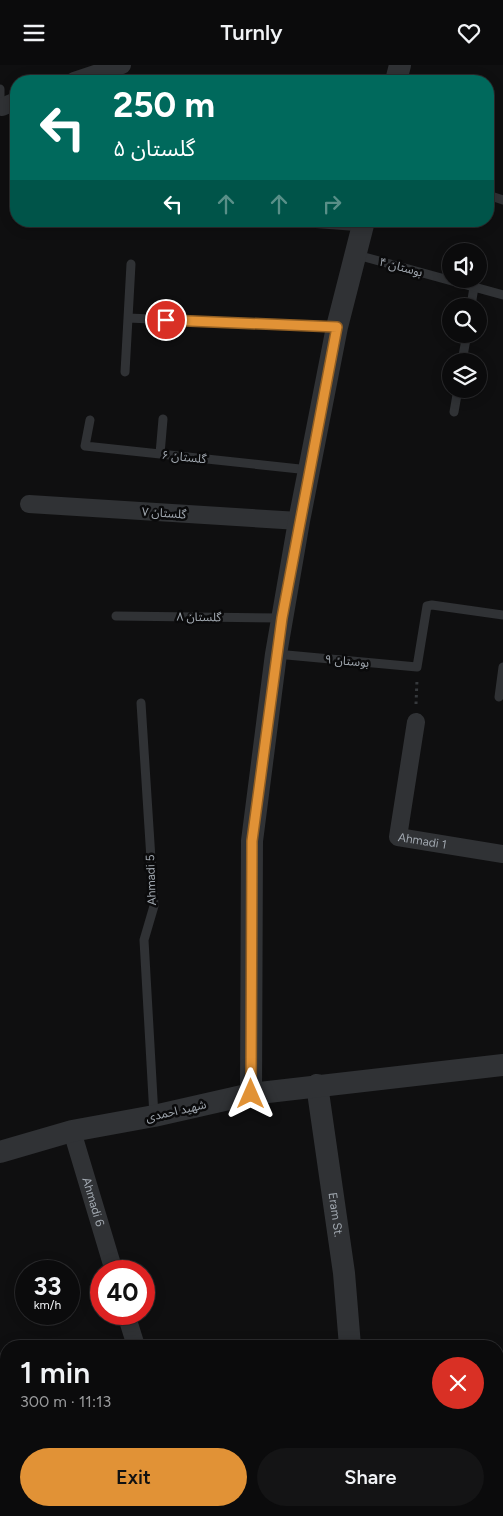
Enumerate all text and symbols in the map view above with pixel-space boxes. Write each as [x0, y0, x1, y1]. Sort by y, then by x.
icon: menu [20, 19, 48, 47]
text: Turnly [221, 19, 282, 46]
icon: heart [455, 19, 483, 47]
text: 250 m [113, 84, 215, 126]
icon: left [30, 95, 95, 160]
text: گلستان ۵ [113, 135, 195, 162]
icon: left [159, 190, 187, 218]
icon: ahead [212, 190, 240, 218]
icon: ahead [265, 190, 293, 218]
icon: right [318, 190, 346, 218]
map controls [442, 243, 487, 398]
button: sound [442, 243, 487, 288]
street label: بوستان ۴ [378, 255, 424, 280]
button: search [442, 298, 487, 343]
pin [145, 299, 187, 341]
icon: arrive [152, 306, 180, 334]
button: layers [442, 353, 487, 398]
street label: گلستان ۶ [161, 448, 208, 466]
street label: گلستان ۷ [141, 504, 188, 522]
street label: گلستان ۸ [176, 610, 223, 624]
street label: بوستان ۹ [324, 652, 370, 670]
street label: Ahmadi 1 [397, 830, 448, 852]
street label: Ahmadi 5 [143, 854, 159, 906]
position arrow [224, 1067, 276, 1119]
street label: شهید احمدی [144, 1097, 208, 1125]
street label: Ahmadi 6 [79, 1176, 107, 1228]
street label: Eram St. [326, 1191, 346, 1238]
speed limit sign: 40 [90, 1260, 155, 1325]
text: 33 [34, 1271, 61, 1301]
text: km/h [34, 1298, 61, 1312]
text: 1 min [20, 1354, 90, 1391]
button: close [432, 1357, 484, 1409]
text: 300 m · 11:13 [20, 1392, 111, 1411]
button: Exit [20, 1448, 247, 1506]
button: Share [257, 1448, 484, 1506]

